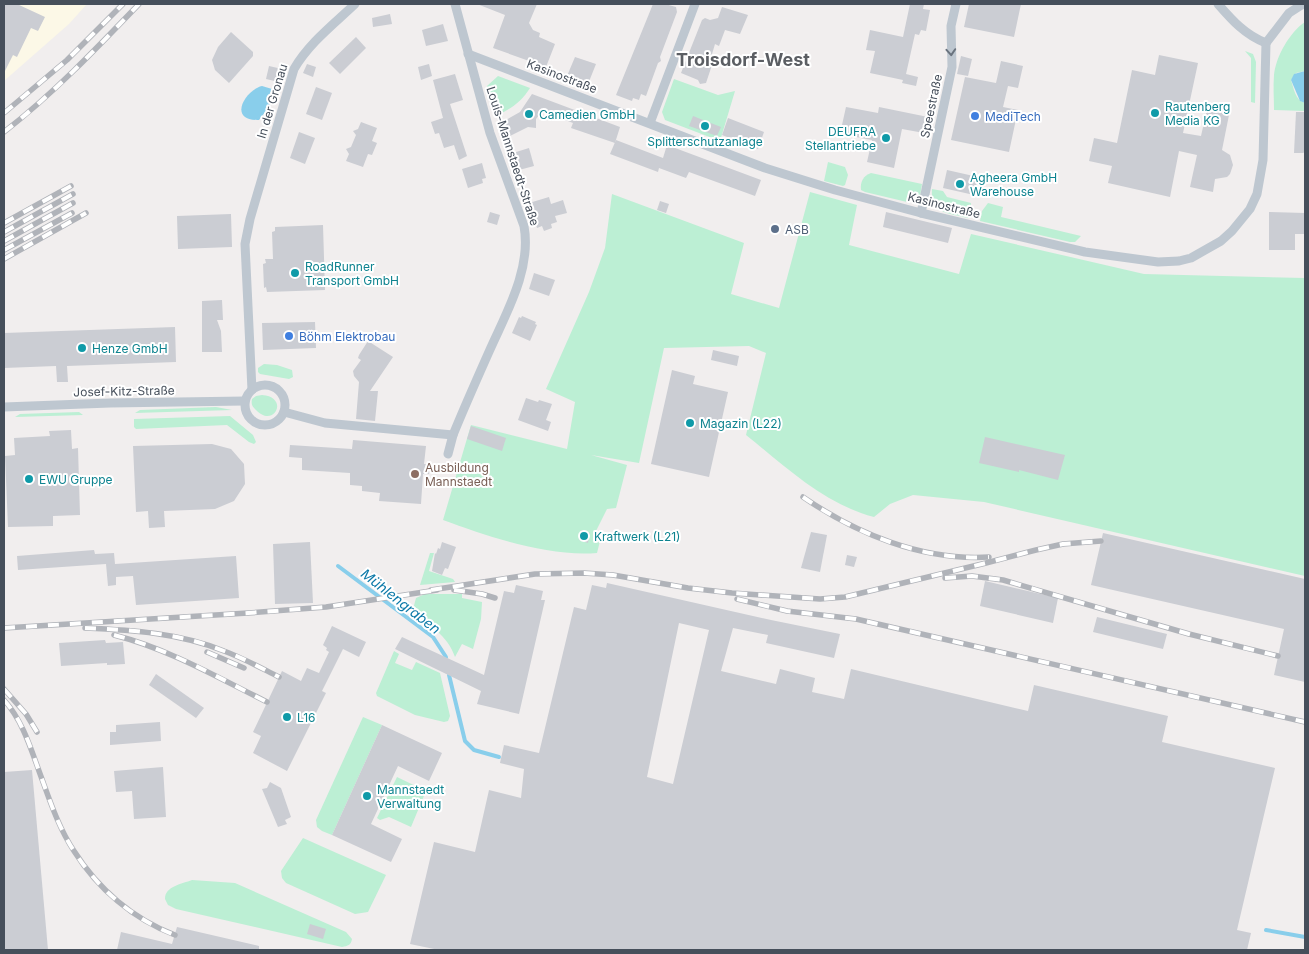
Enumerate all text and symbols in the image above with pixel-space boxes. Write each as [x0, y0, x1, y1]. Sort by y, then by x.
one-way arrow [945, 48, 956, 56]
district label: Troisdorf-West [676, 49, 810, 70]
street label: Kasinostraße [525, 56, 599, 96]
street label: In der Gronau [254, 62, 290, 140]
street label: Speestraße [917, 73, 945, 139]
street label: Louis-Mannstaedt-Straße [483, 84, 543, 228]
place label: Rautenberg Media KG [1165, 99, 1230, 128]
place label: Camedien GmbH [539, 107, 635, 122]
marker: Rautenberg Media KG [1149, 107, 1161, 119]
marker: Camedien GmbH [523, 108, 535, 120]
place label: MediTech [985, 109, 1041, 124]
marker: MediTech [969, 110, 981, 122]
marker: Splitterschutzanlage [699, 120, 711, 132]
place label: DEUFRA Stellantriebe [805, 124, 876, 153]
marker: DEUFRA Stellantriebe [880, 132, 892, 144]
place label: Splitterschutzanlage [647, 134, 763, 149]
place label: Agheera GmbH Warehouse [970, 170, 1057, 199]
marker: Agheera GmbH Warehouse [954, 178, 966, 190]
street label: Kasinostraße [906, 189, 982, 221]
place label: ASB [785, 222, 809, 237]
marker: ASB [769, 223, 781, 235]
place label: RoadRunner Transport GmbH [305, 259, 399, 288]
marker: RoadRunner Transport GmbH [289, 267, 301, 279]
place label: Böhm Elektrobau [299, 329, 395, 344]
marker: Böhm Elektrobau [283, 330, 295, 342]
place label: Henze GmbH [92, 341, 168, 356]
marker: Henze GmbH [76, 342, 88, 354]
street label: Josef-Kitz-Straße [73, 383, 175, 399]
place label: Magazin (L22) [700, 416, 782, 431]
marker: Magazin (L22) [684, 417, 696, 429]
place label: Ausbildung Mannstaedt [425, 460, 492, 489]
marker: Ausbildung Mannstaedt [409, 468, 421, 480]
place label: EWU Gruppe [39, 472, 113, 487]
marker: EWU Gruppe [23, 473, 35, 485]
place label: Kraftwerk (L21) [594, 529, 680, 544]
marker: Kraftwerk (L21) [578, 530, 590, 542]
water label: Mühlengraben [358, 565, 444, 637]
place label: L16 [297, 710, 316, 725]
marker: L16 [281, 711, 293, 723]
place label: Mannstaedt Verwaltung [377, 782, 444, 811]
marker: Mannstaedt Verwaltung [361, 790, 373, 802]

